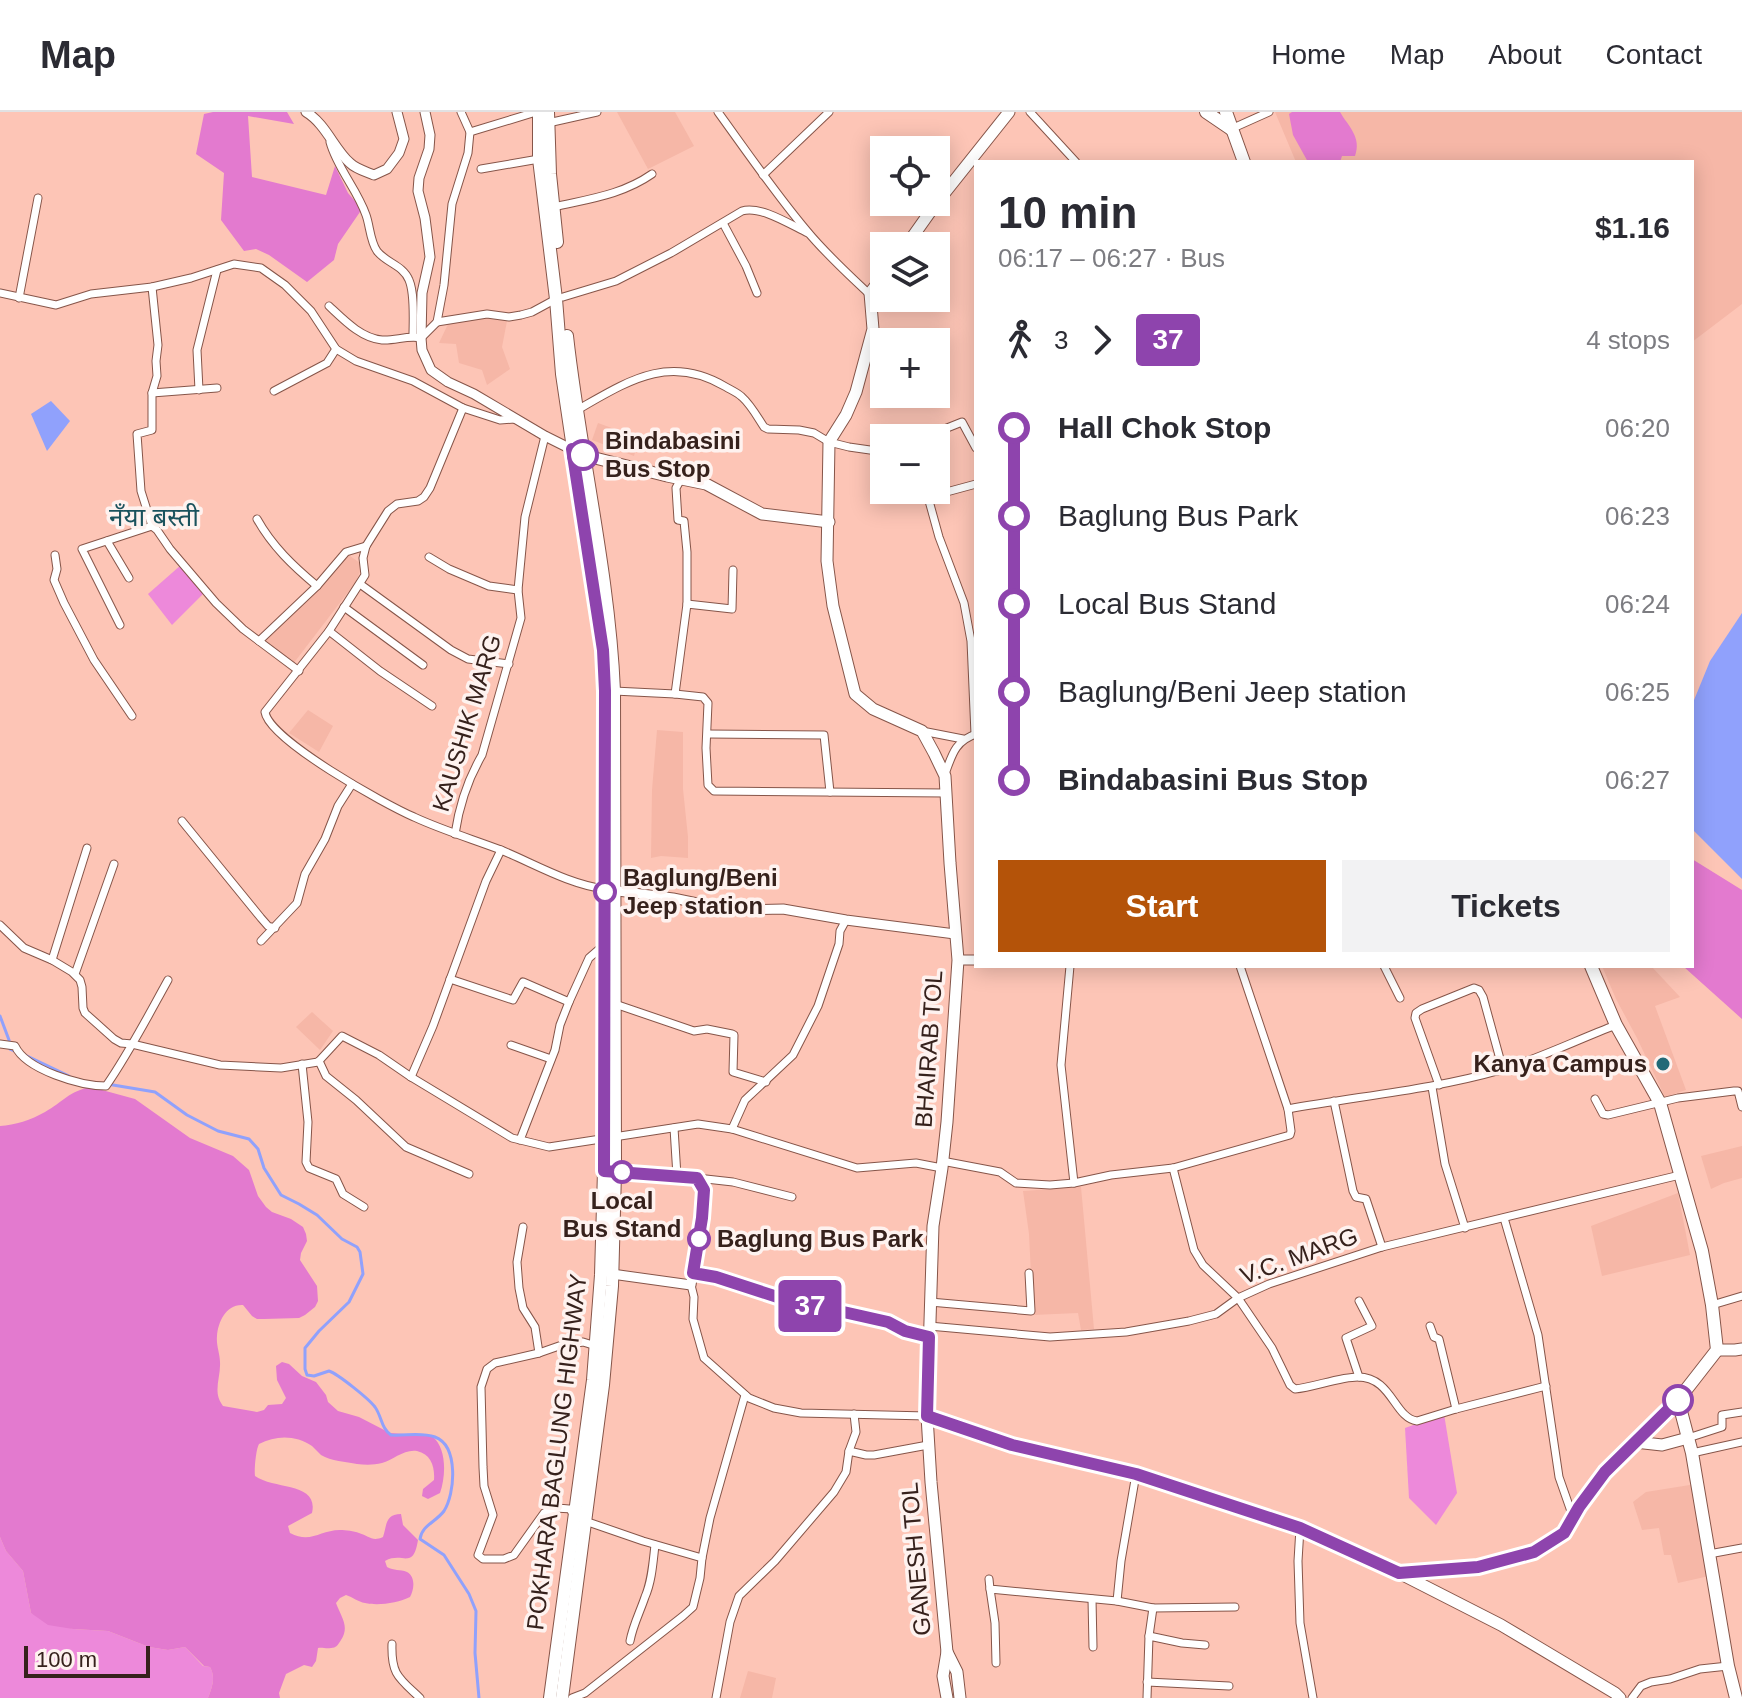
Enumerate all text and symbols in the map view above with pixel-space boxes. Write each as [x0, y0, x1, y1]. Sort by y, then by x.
text: Map [40, 34, 116, 76]
text: Home [1271, 39, 1346, 70]
text: Map [1390, 39, 1444, 70]
text: About [1488, 39, 1562, 70]
text: Contact [1606, 39, 1702, 70]
map controls [870, 136, 950, 504]
button: locate [870, 136, 950, 216]
text: 10 min [998, 188, 1137, 237]
text: $1.16 [1595, 211, 1670, 244]
button: layers [870, 232, 950, 312]
text: 06:17 – 06:27 · Bus [998, 243, 1225, 273]
icon: walk [998, 318, 1042, 362]
icon: forward [1080, 318, 1124, 362]
text: 37 [1152, 324, 1184, 355]
text: 3 [1054, 325, 1068, 355]
text: 4 stops [1586, 325, 1670, 355]
button: + [870, 328, 950, 408]
text: Hall Chok Stop [1058, 411, 1271, 444]
text: 06:20 [1605, 413, 1670, 443]
button: − [870, 424, 950, 504]
place label: Bindabasini Bus Stop [605, 427, 741, 482]
marker: Bindabasini Bus Stop [568, 440, 598, 470]
text: Baglung Bus Park [1058, 499, 1298, 532]
text: 06:23 [1605, 501, 1670, 531]
district label: नँया बस्ती [109, 502, 200, 532]
text: Local Bus Stand [1058, 587, 1276, 620]
text: 06:24 [1605, 589, 1670, 619]
street label: KAUSHIK MARG [427, 631, 506, 815]
text: Baglung/Beni Jeep station [1058, 675, 1407, 708]
text: 06:25 [1605, 677, 1670, 707]
text: Bindabasini Bus Stop [1058, 763, 1368, 796]
text: 06:27 [1605, 765, 1670, 795]
button: Start [998, 860, 1326, 952]
button: Tickets [1342, 860, 1670, 952]
place label: Baglung/Beni Jeep station [623, 864, 778, 919]
marker: Baglung/Beni Jeep station [594, 881, 616, 903]
street label: BHAIRAB TOL [910, 969, 947, 1129]
place label: Kanya Campus [1474, 1050, 1647, 1077]
marker: Kanya Campus [1654, 1055, 1672, 1073]
marker: Local Bus Stand [611, 1161, 633, 1183]
place label: Local Bus Stand [563, 1187, 681, 1242]
street label: V.C. MARG [1236, 1222, 1361, 1289]
place label: Baglung Bus Park [717, 1225, 924, 1252]
marker: Baglung Bus Park [688, 1228, 710, 1250]
street label: POKHARA BAGLUNG HIGHWAY [521, 1272, 592, 1632]
line badge: 37 [774, 1280, 846, 1332]
text: 37 [794, 1290, 826, 1321]
unlabelled marker [1663, 1385, 1693, 1415]
street label: GANESH TOL [895, 1481, 936, 1637]
scale bar [24, 1642, 150, 1678]
text: 100 m [36, 1647, 97, 1672]

